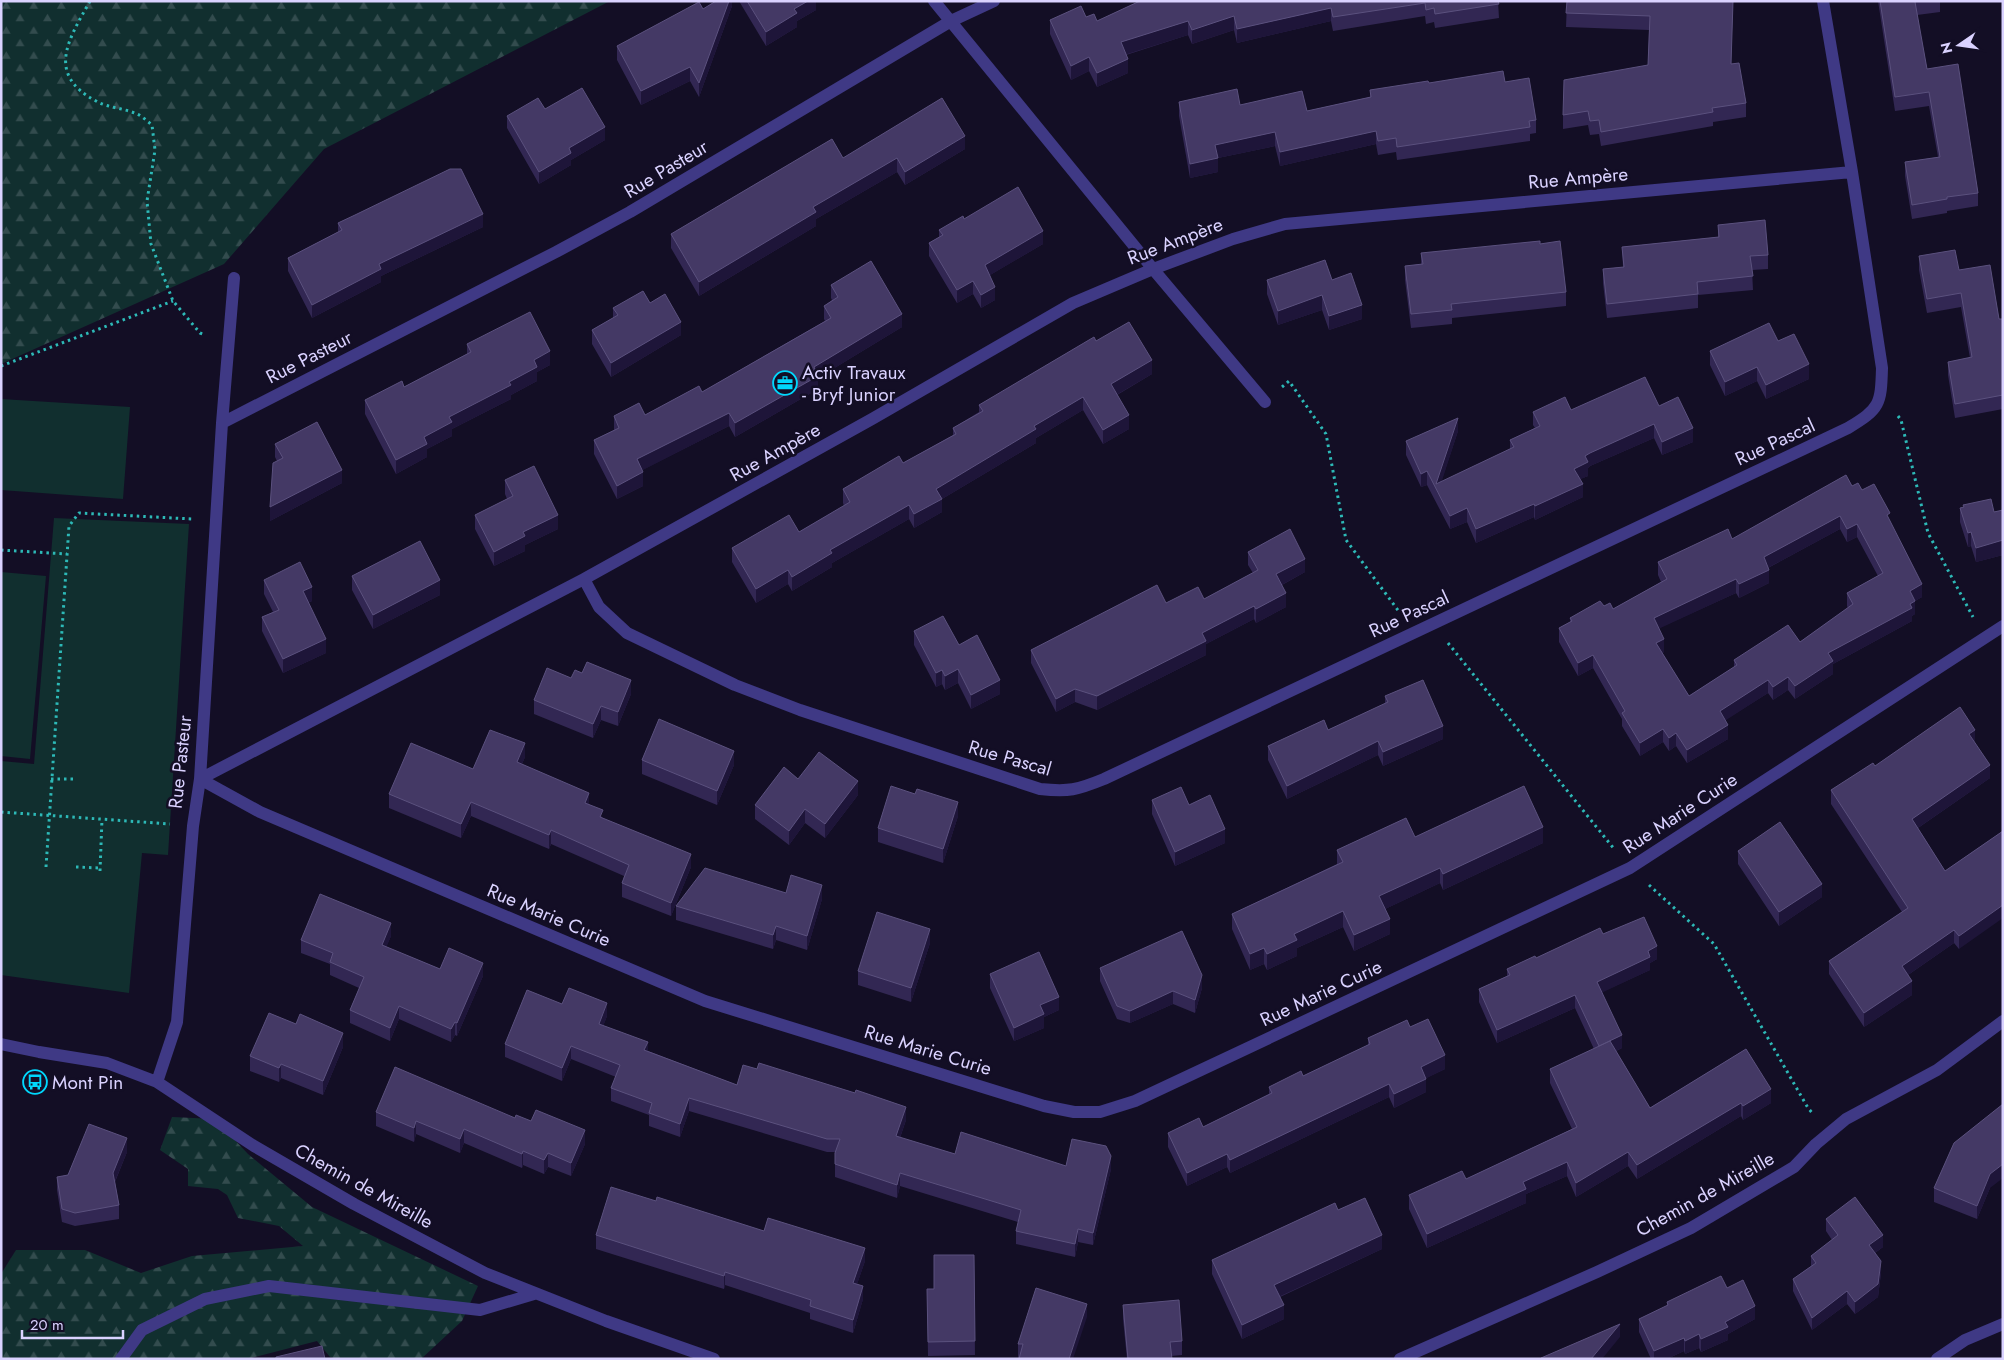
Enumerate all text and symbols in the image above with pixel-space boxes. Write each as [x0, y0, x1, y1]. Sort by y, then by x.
north arrow [1934, 20, 1984, 70]
text: N [1935, 40, 1957, 56]
street label: Rue Pasteur [619, 133, 713, 205]
street label: Rue Ampère [1527, 160, 1629, 196]
street label: Rue Ampère [1123, 210, 1227, 272]
street label: Rue Pasteur [261, 324, 357, 390]
place label: Activ Travaux - Bryf Junior [802, 359, 906, 408]
office icon: Activ Travaux - Bryf Junior [772, 370, 798, 396]
street label: Rue Pascal [1731, 412, 1819, 472]
street label: Rue Ampère [725, 416, 826, 488]
street label: Rue Pascal [1365, 584, 1453, 644]
street label: Rue Pasteur [162, 714, 198, 810]
street label: Rue Pascal [965, 733, 1055, 783]
street label: Rue Marie Curie [1617, 766, 1743, 860]
street label: Rue Marie Curie [483, 877, 615, 953]
street label: Rue Marie Curie [1256, 953, 1387, 1033]
street label: Rue Marie Curie [861, 1018, 995, 1082]
bus stop icon: Mont Pin [22, 1069, 48, 1095]
place label: Mont Pin [52, 1069, 123, 1096]
street label: Chemin de Mireille [290, 1137, 438, 1235]
street label: Chemin de Mireille [1631, 1145, 1779, 1243]
scale bar [22, 1308, 124, 1340]
text: 20 m [30, 1314, 64, 1336]

